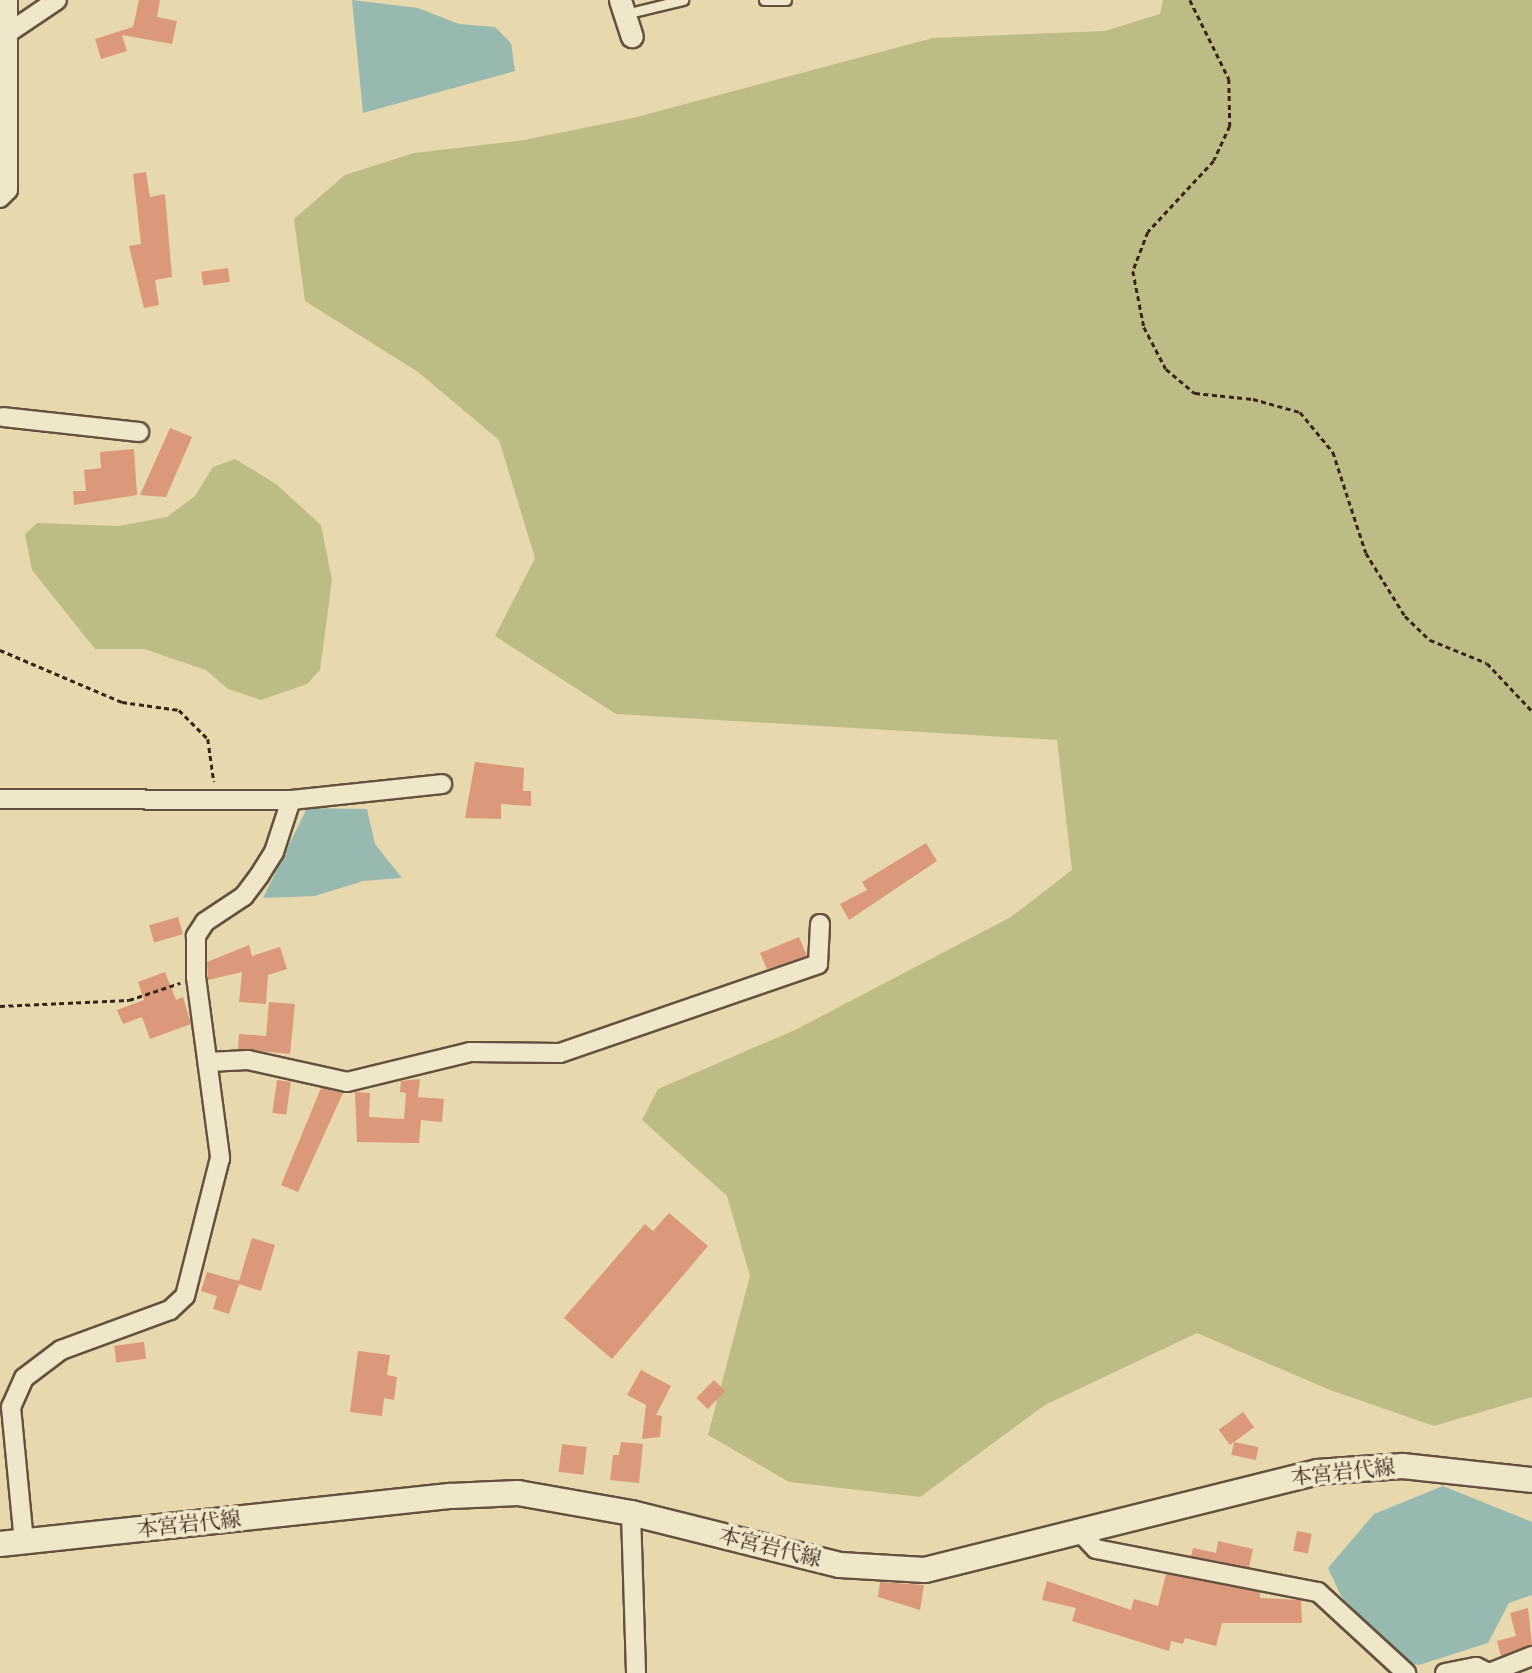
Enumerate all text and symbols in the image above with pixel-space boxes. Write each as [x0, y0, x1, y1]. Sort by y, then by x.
street label: 本宮岩代線 [1289, 1455, 1397, 1491]
street label: 本宮岩代線 [135, 1507, 243, 1543]
street label: 本宮岩代線 [716, 1523, 824, 1573]

